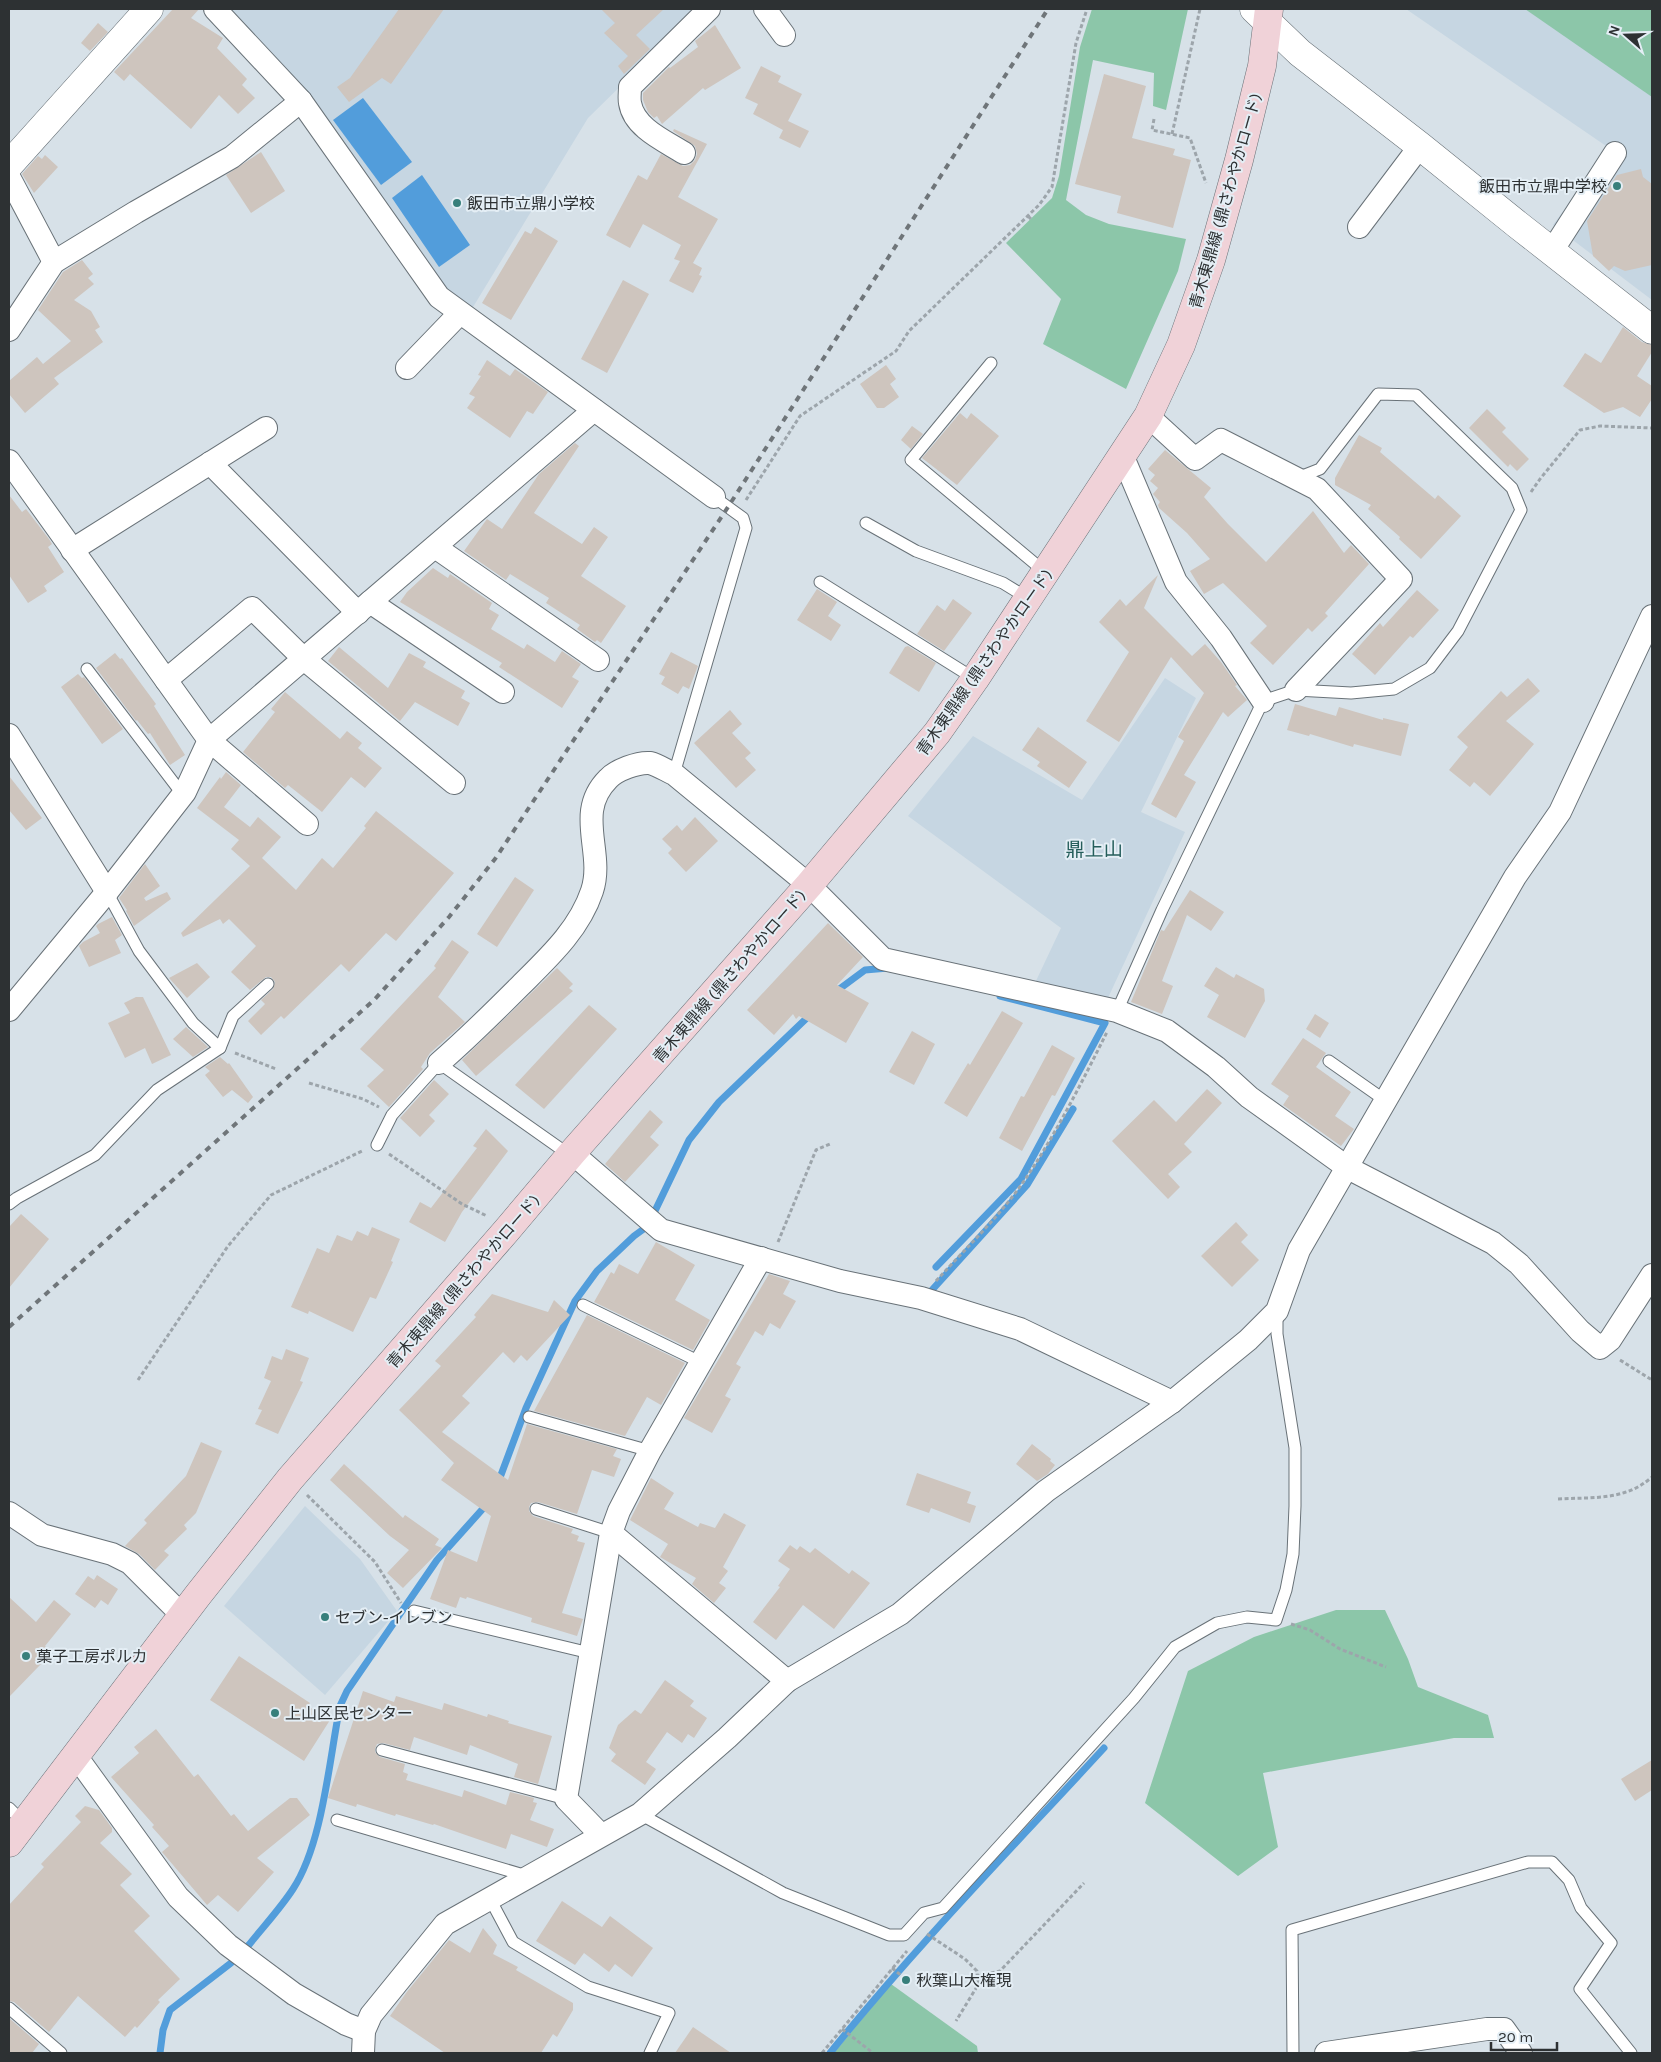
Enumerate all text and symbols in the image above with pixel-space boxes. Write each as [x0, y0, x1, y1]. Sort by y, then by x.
north arrow [1601, 10, 1651, 60]
text: N [1605, 23, 1624, 38]
street label: 青木東鼎線 (鼎さわやかロード) [1186, 91, 1265, 311]
place label: 飯田市立鼎中学校 [1479, 177, 1607, 196]
marker: 飯田市立鼎中学校 [1611, 180, 1623, 192]
place label: 飯田市立鼎小学校 [467, 194, 595, 213]
marker: 飯田市立鼎小学校 [451, 197, 463, 209]
street label: 青木東鼎線 (鼎さわやかロード) [913, 565, 1056, 759]
district label: 鼎上山 [1065, 839, 1123, 861]
street label: 青木東鼎線 (鼎さわやかロード) [649, 886, 810, 1067]
street label: 青木東鼎線 (鼎さわやかロード) [383, 1191, 544, 1372]
place label: セブン-イレブン [335, 1608, 453, 1627]
marker: セブン-イレブン [319, 1611, 331, 1623]
place label: 菓子工房ポルカ [36, 1647, 148, 1666]
marker: 菓子工房ポルカ [20, 1650, 32, 1662]
place label: 上山区民センター [285, 1704, 413, 1723]
marker: 上山区民センター [269, 1707, 281, 1719]
place label: 秋葉山大権現 [916, 1971, 1012, 1990]
marker: 秋葉山大権現 [900, 1974, 912, 1986]
scale bar [1491, 2020, 1557, 2052]
text: 20 m [1498, 2028, 1533, 2046]

